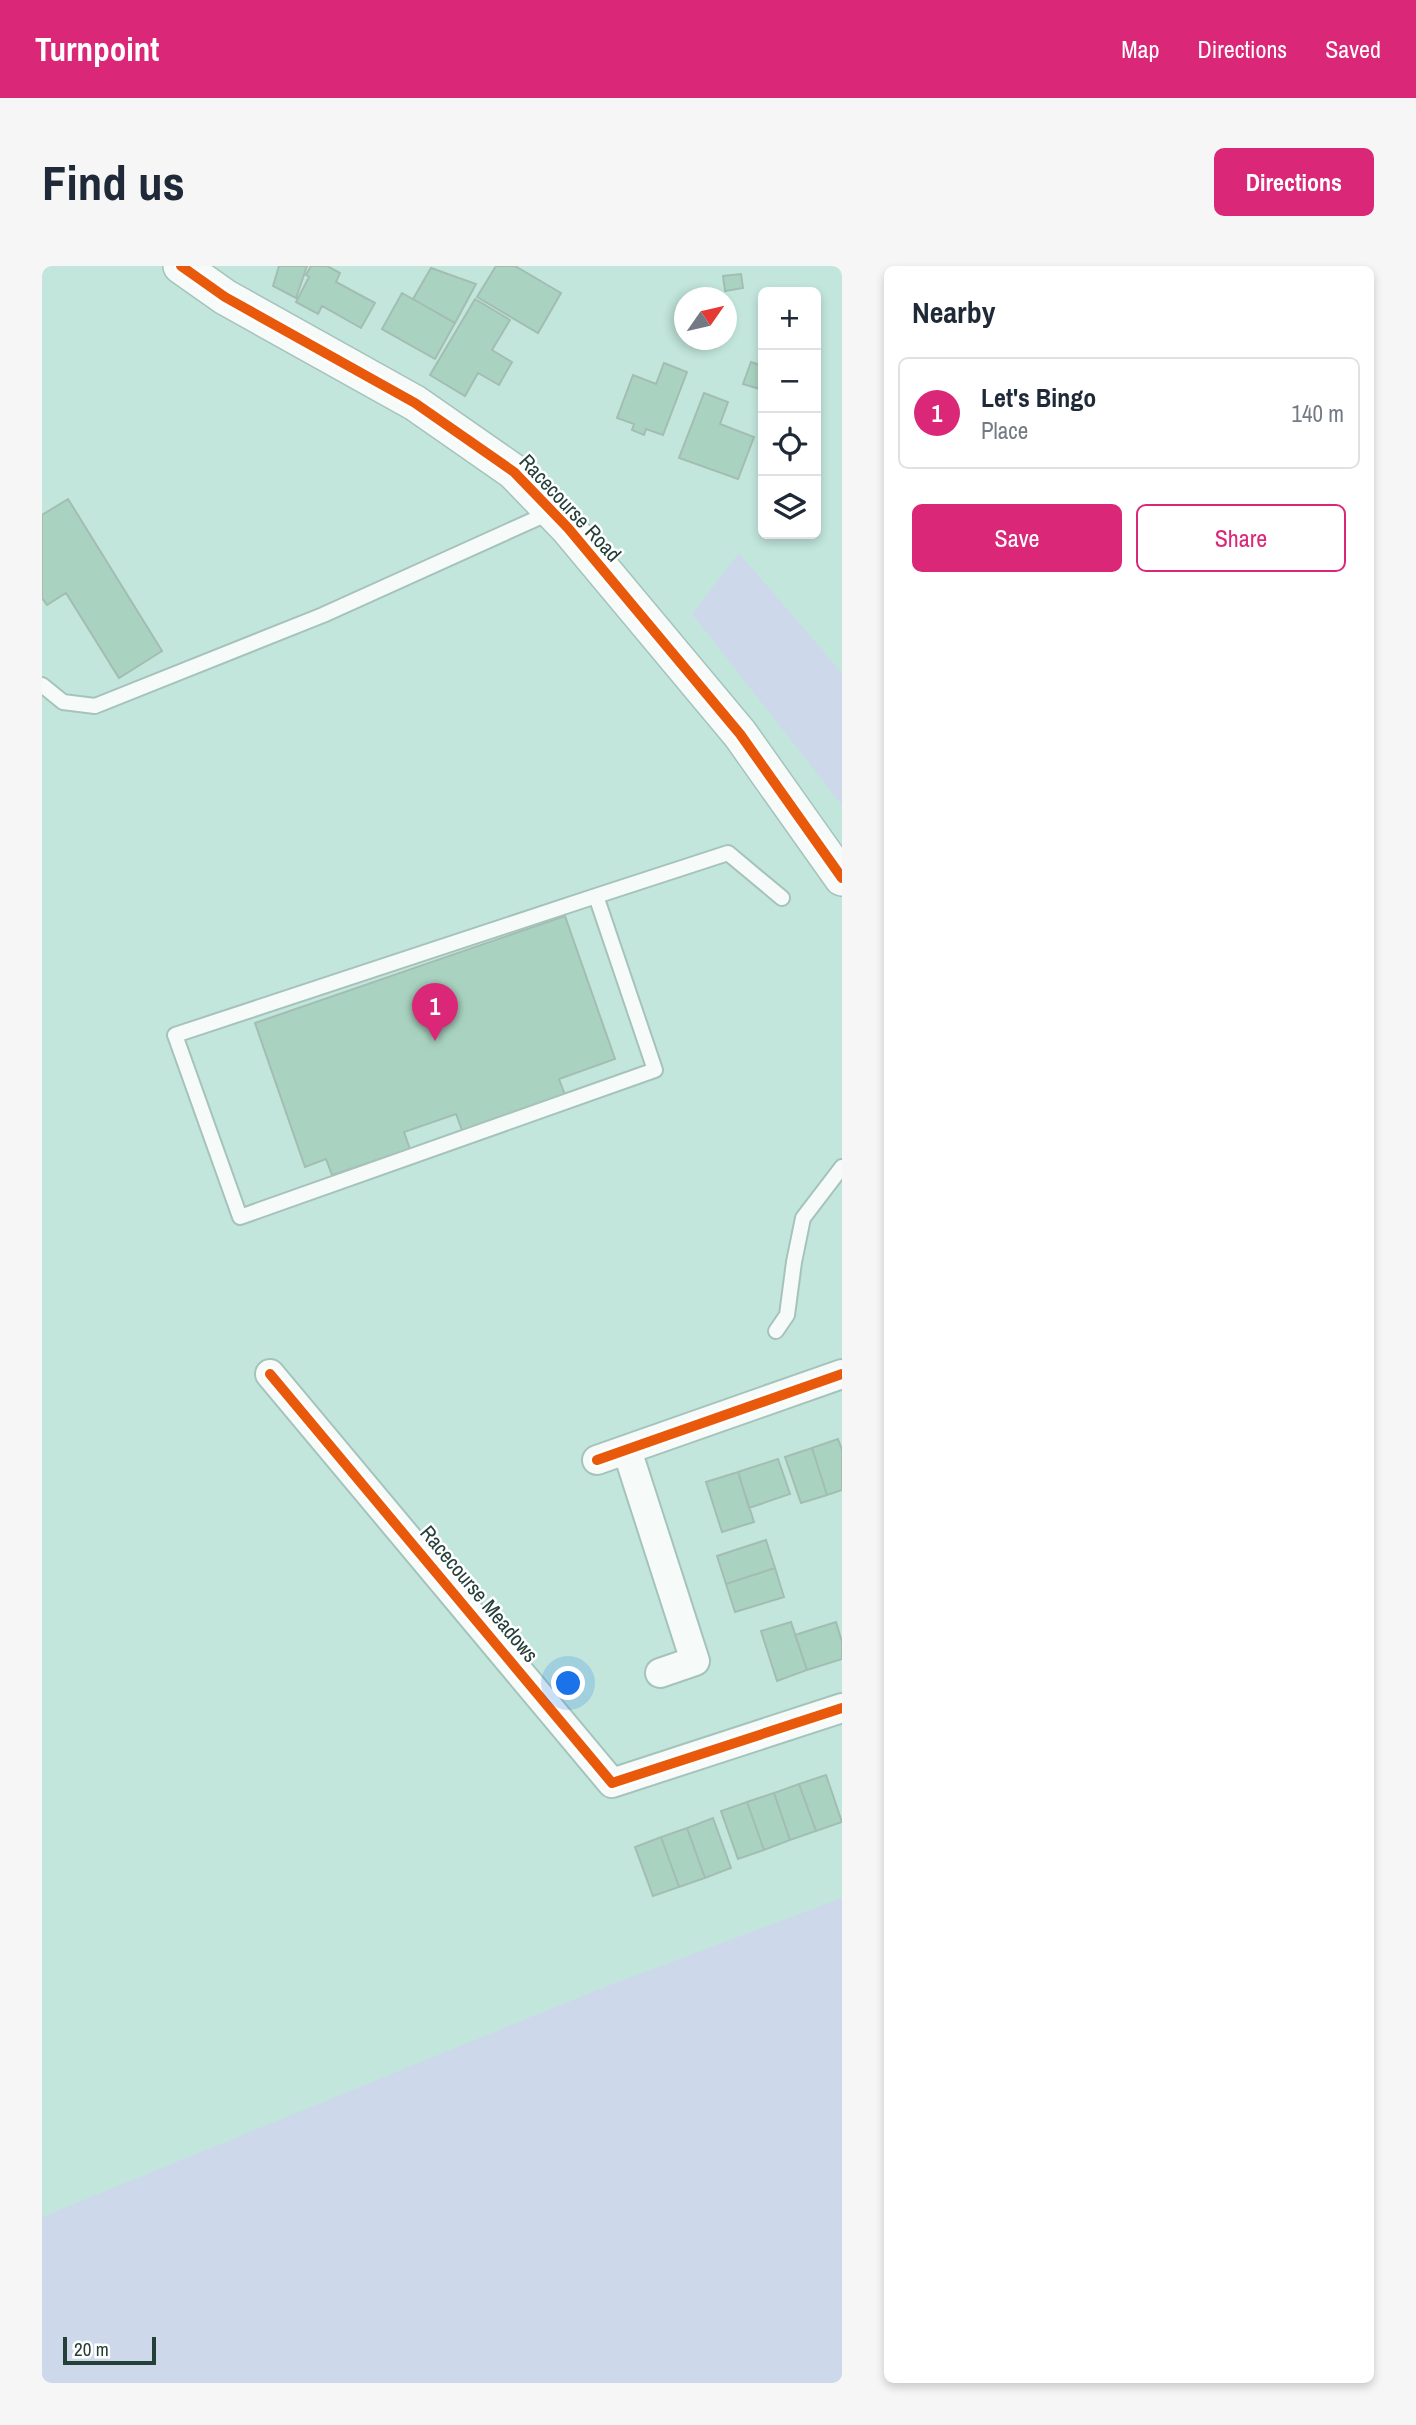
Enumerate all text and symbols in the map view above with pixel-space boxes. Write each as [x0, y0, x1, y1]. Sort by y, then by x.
text: Turnpoint [35, 27, 159, 71]
text: Map [1121, 33, 1159, 65]
text: Directions [1197, 33, 1287, 65]
text: Saved [1325, 33, 1381, 65]
button: Directions [1214, 148, 1374, 216]
text: Find us [42, 149, 185, 215]
north arrow [674, 287, 737, 350]
map controls [758, 287, 821, 539]
button: + [758, 287, 821, 350]
text: Nearby [912, 292, 995, 332]
button: − [758, 350, 821, 413]
text: Let's Bingo [981, 380, 1096, 415]
text: 1 [932, 398, 942, 429]
text: 140 m [1292, 398, 1344, 429]
button: locate [758, 413, 821, 476]
text: Place [981, 415, 1028, 446]
street label: Racecourse Road [513, 447, 628, 568]
button: layers [758, 476, 821, 539]
button: Save [912, 504, 1122, 572]
button: Share [1136, 504, 1346, 572]
pin: 1 [412, 983, 458, 1041]
street label: Racecourse Meadows [414, 1519, 545, 1668]
your location [551, 1666, 585, 1700]
scale bar [63, 2334, 156, 2366]
text: 20 m [74, 2336, 109, 2362]

